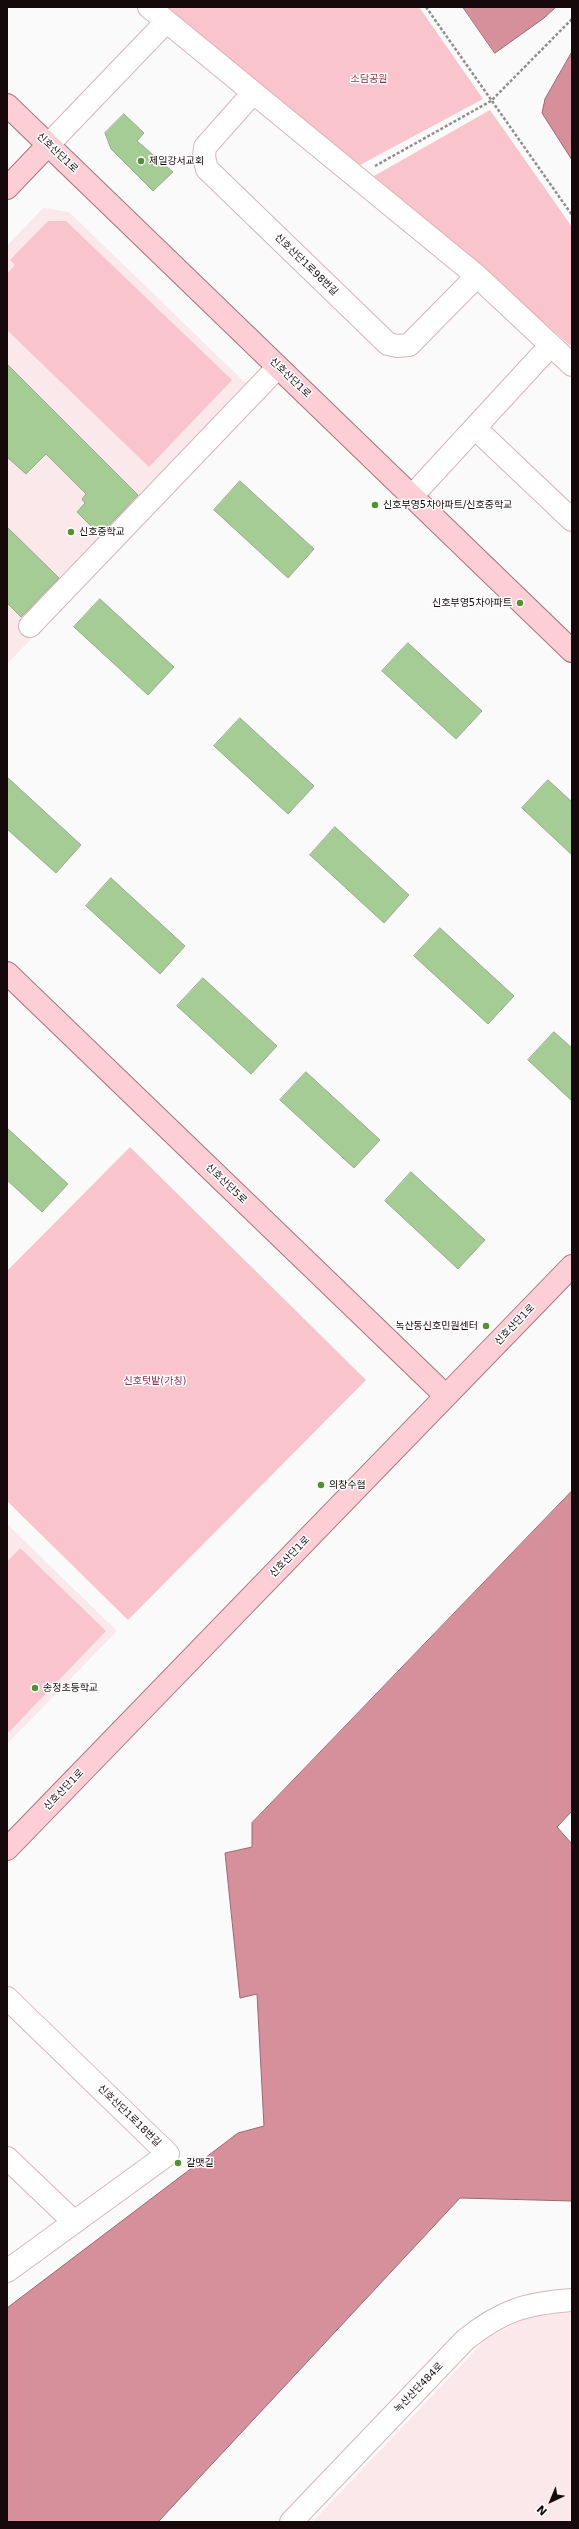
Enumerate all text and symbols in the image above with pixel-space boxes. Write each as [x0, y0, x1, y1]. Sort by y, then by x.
park label: 소담공원 [351, 73, 387, 85]
street label: 신호산단1로 [34, 130, 80, 176]
place label: 제일강서교회 [149, 155, 204, 167]
marker: 제일강서교회 [136, 156, 146, 166]
street label: 신호산단1로98번길 [272, 232, 340, 298]
street label: 신호산단1로 [267, 355, 313, 401]
place label: 신호부영5차아파트/신호중학교 [383, 499, 512, 511]
marker: 신호부영5차아파트/신호중학교 [370, 500, 380, 510]
place label: 신호중학교 [79, 526, 125, 538]
marker: 신호중학교 [66, 527, 76, 537]
place label: 신호부영5차아파트 [432, 597, 512, 609]
marker: 신호부영5차아파트 [515, 598, 525, 608]
street label: 신호산단5로 [203, 1161, 249, 1207]
street label: 신호산단1로 [492, 1302, 538, 1348]
place label: 녹산동신호민원센터 [395, 1320, 478, 1332]
marker: 녹산동신호민원센터 [481, 1321, 491, 1331]
park label: 신호텃밭(가칭) [123, 1375, 187, 1387]
place label: 의창수협 [329, 1479, 366, 1491]
marker: 의창수협 [316, 1480, 326, 1490]
street label: 신호산단1로 [267, 1534, 313, 1580]
place label: 송정초등학교 [43, 1682, 98, 1694]
marker: 송정초등학교 [30, 1683, 40, 1693]
street label: 신호산단1로 [41, 1767, 87, 1813]
street label: 신호산단1로18번길 [95, 2083, 163, 2149]
place label: 갈맷길 [186, 2157, 214, 2169]
marker: 갈맷길 [173, 2158, 183, 2168]
street label: 녹산산단484로 [392, 2360, 446, 2416]
north arrow [531, 2481, 571, 2521]
text: N [534, 2502, 550, 2518]

